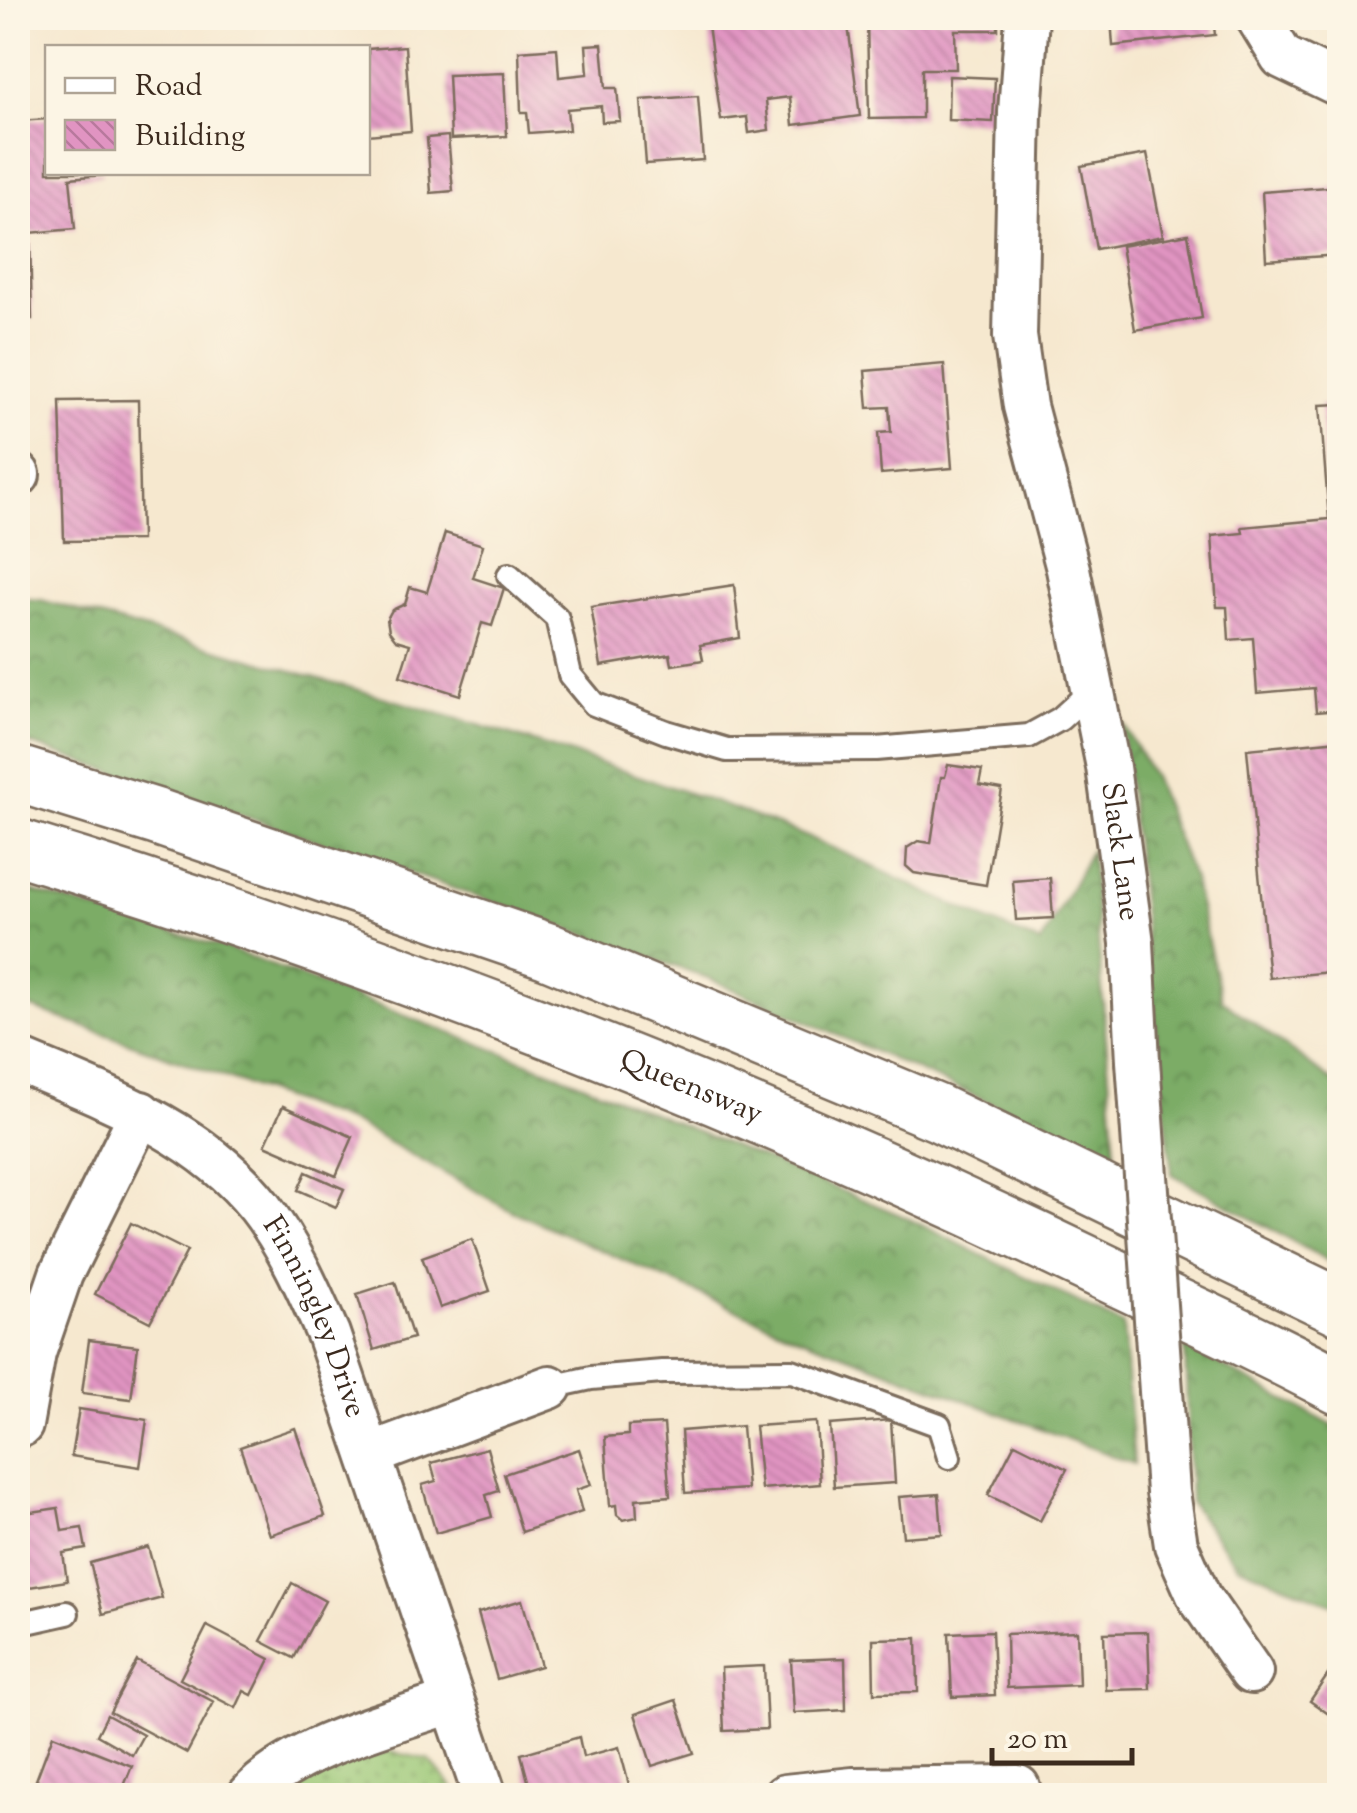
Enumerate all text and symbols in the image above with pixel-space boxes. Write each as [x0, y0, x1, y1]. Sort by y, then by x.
legend [45, 45, 370, 175]
text: Road [135, 66, 202, 109]
text: Building [135, 116, 245, 159]
street label: Slack Lane [1089, 780, 1150, 923]
street label: Queensway [613, 1039, 769, 1136]
street label: Finningley Drive [251, 1208, 376, 1423]
scale bar [992, 1703, 1132, 1765]
text: 20 m [1007, 1719, 1068, 1762]

